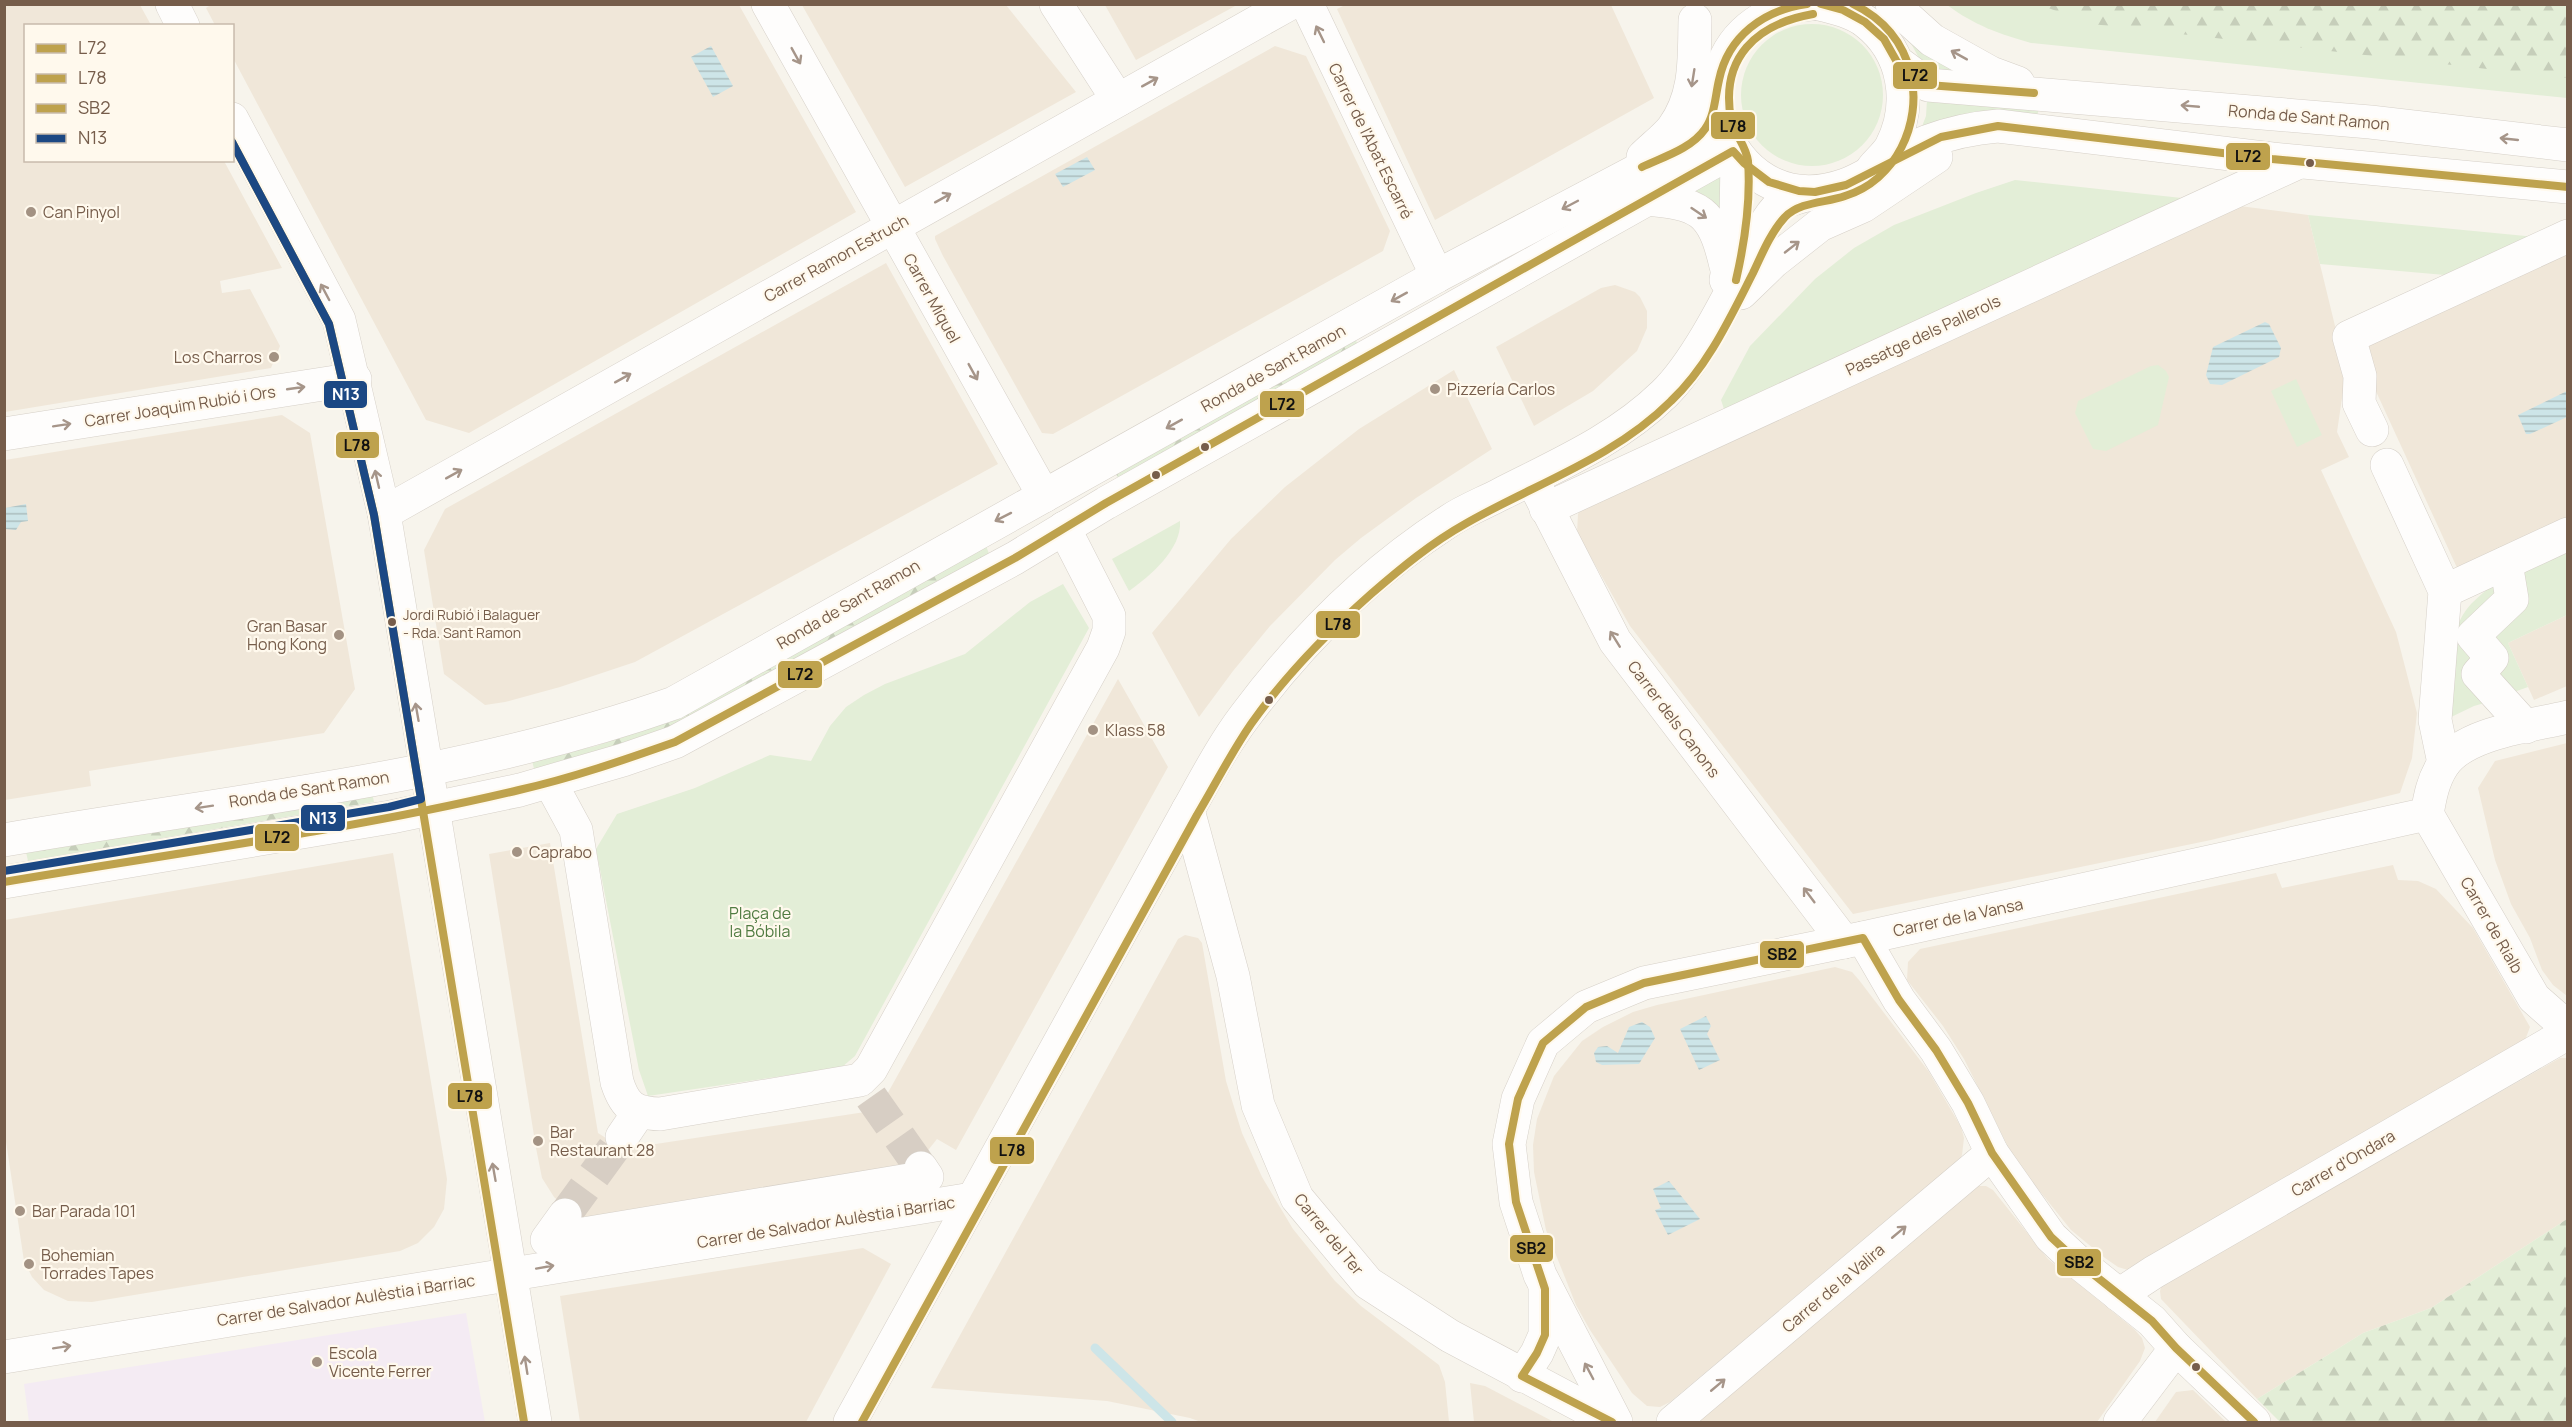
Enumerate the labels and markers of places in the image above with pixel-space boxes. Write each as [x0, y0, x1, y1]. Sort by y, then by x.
unlabelled marker [2304, 157, 2316, 169]
place label: Can Pinyol [43, 201, 120, 223]
marker: Can Pinyol [24, 205, 38, 219]
place label: Los Charros [174, 346, 262, 368]
marker: Los Charros [267, 350, 281, 364]
place label: Pizzería Carlos [1447, 378, 1555, 400]
marker: Pizzería Carlos [1428, 382, 1442, 396]
unlabelled marker [1199, 441, 1211, 453]
unlabelled marker [1150, 469, 1162, 481]
place label: Jordi Rubió i Balaguer - Rda. Sant Ramon [403, 605, 540, 642]
place label: Gran Basar Hong Kong [247, 615, 327, 655]
marker: Jordi Rubió i Balaguer - Rda. Sant Ramon [386, 616, 398, 628]
marker: Gran Basar Hong Kong [332, 628, 346, 642]
unlabelled marker [1263, 694, 1275, 706]
place label: Klass 58 [1105, 719, 1166, 741]
marker: Klass 58 [1086, 723, 1100, 737]
place label: Caprabo [529, 841, 592, 863]
marker: Caprabo [510, 845, 524, 859]
place label: Bar Restaurant 28 [550, 1121, 655, 1161]
marker: Bar Restaurant 28 [531, 1134, 545, 1148]
place label: Bar Parada 101 [32, 1200, 136, 1222]
marker: Bar Parada 101 [13, 1204, 27, 1218]
place label: Bohemian Torrades Tapes [41, 1244, 154, 1284]
marker: Bohemian Torrades Tapes [22, 1257, 36, 1271]
place label: Escola Vicente Ferrer [329, 1342, 432, 1382]
marker: Escola Vicente Ferrer [310, 1355, 324, 1369]
unlabelled marker [2190, 1361, 2202, 1373]

